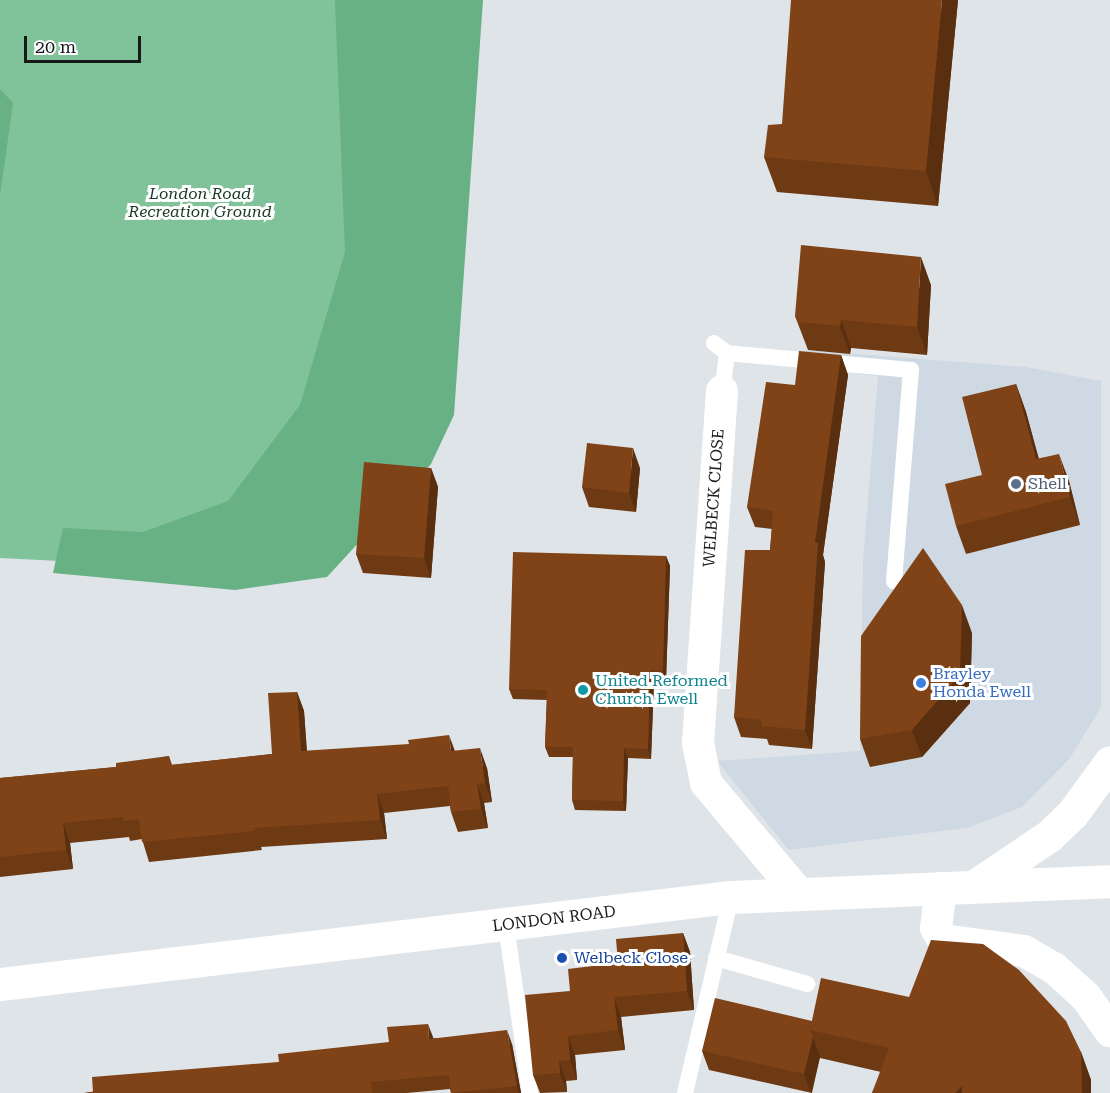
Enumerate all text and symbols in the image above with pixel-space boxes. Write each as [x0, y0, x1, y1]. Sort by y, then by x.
scale bar [27, 24, 144, 62]
text: 20 m [35, 36, 76, 57]
park label: London Road Recreation Ground [128, 184, 272, 222]
street label: WELBECK CLOSE [700, 428, 728, 568]
place label: Shell [1028, 474, 1067, 494]
marker: Shell [1009, 477, 1023, 491]
place label: Brayley Honda Ewell [933, 664, 1031, 702]
place label: United Reformed Church Ewell [595, 671, 728, 709]
marker: Brayley Honda Ewell [914, 676, 928, 690]
marker: United Reformed Church Ewell [576, 683, 590, 697]
street label: LONDON ROAD [491, 902, 617, 936]
place label: Welbeck Close [574, 948, 688, 968]
marker: Welbeck Close [555, 951, 569, 965]

